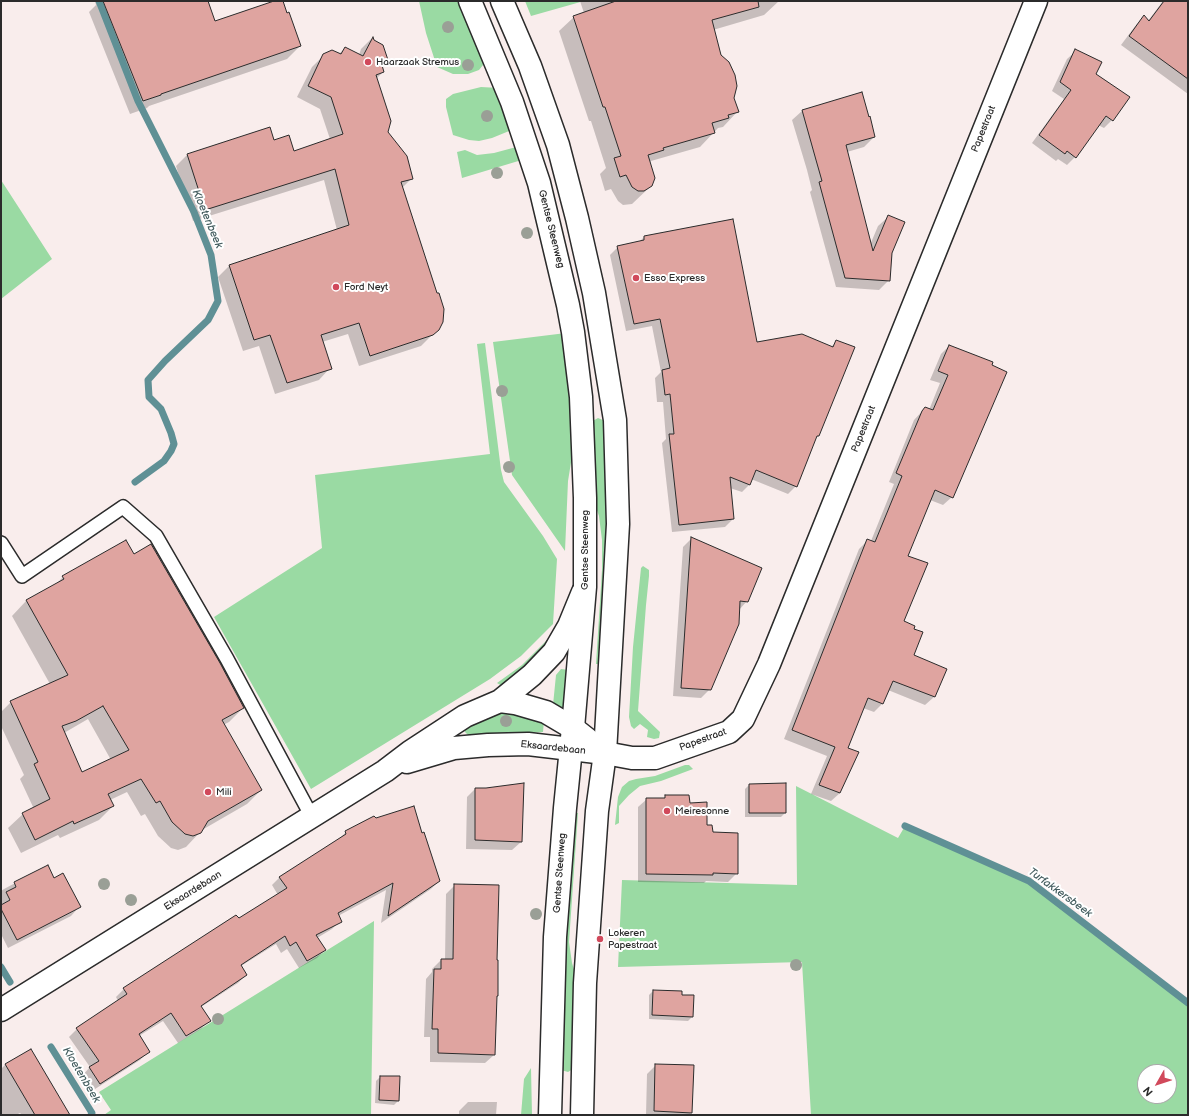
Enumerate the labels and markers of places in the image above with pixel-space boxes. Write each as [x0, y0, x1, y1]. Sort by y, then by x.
place label: Haarzaak Stremus [376, 56, 459, 68]
marker: Haarzaak Stremus [363, 57, 373, 67]
place label: Esso Express [644, 272, 705, 284]
marker: Esso Express [631, 273, 641, 283]
place label: Ford Neyt [344, 281, 388, 293]
marker: Ford Neyt [331, 282, 341, 292]
place label: Mili [216, 786, 232, 798]
marker: Mili [203, 787, 213, 797]
place label: Meiresonne [675, 805, 729, 817]
marker: Meiresonne [662, 806, 672, 816]
place label: Lokeren Papestraat [608, 927, 657, 950]
marker: Lokeren Papestraat [595, 934, 605, 944]

